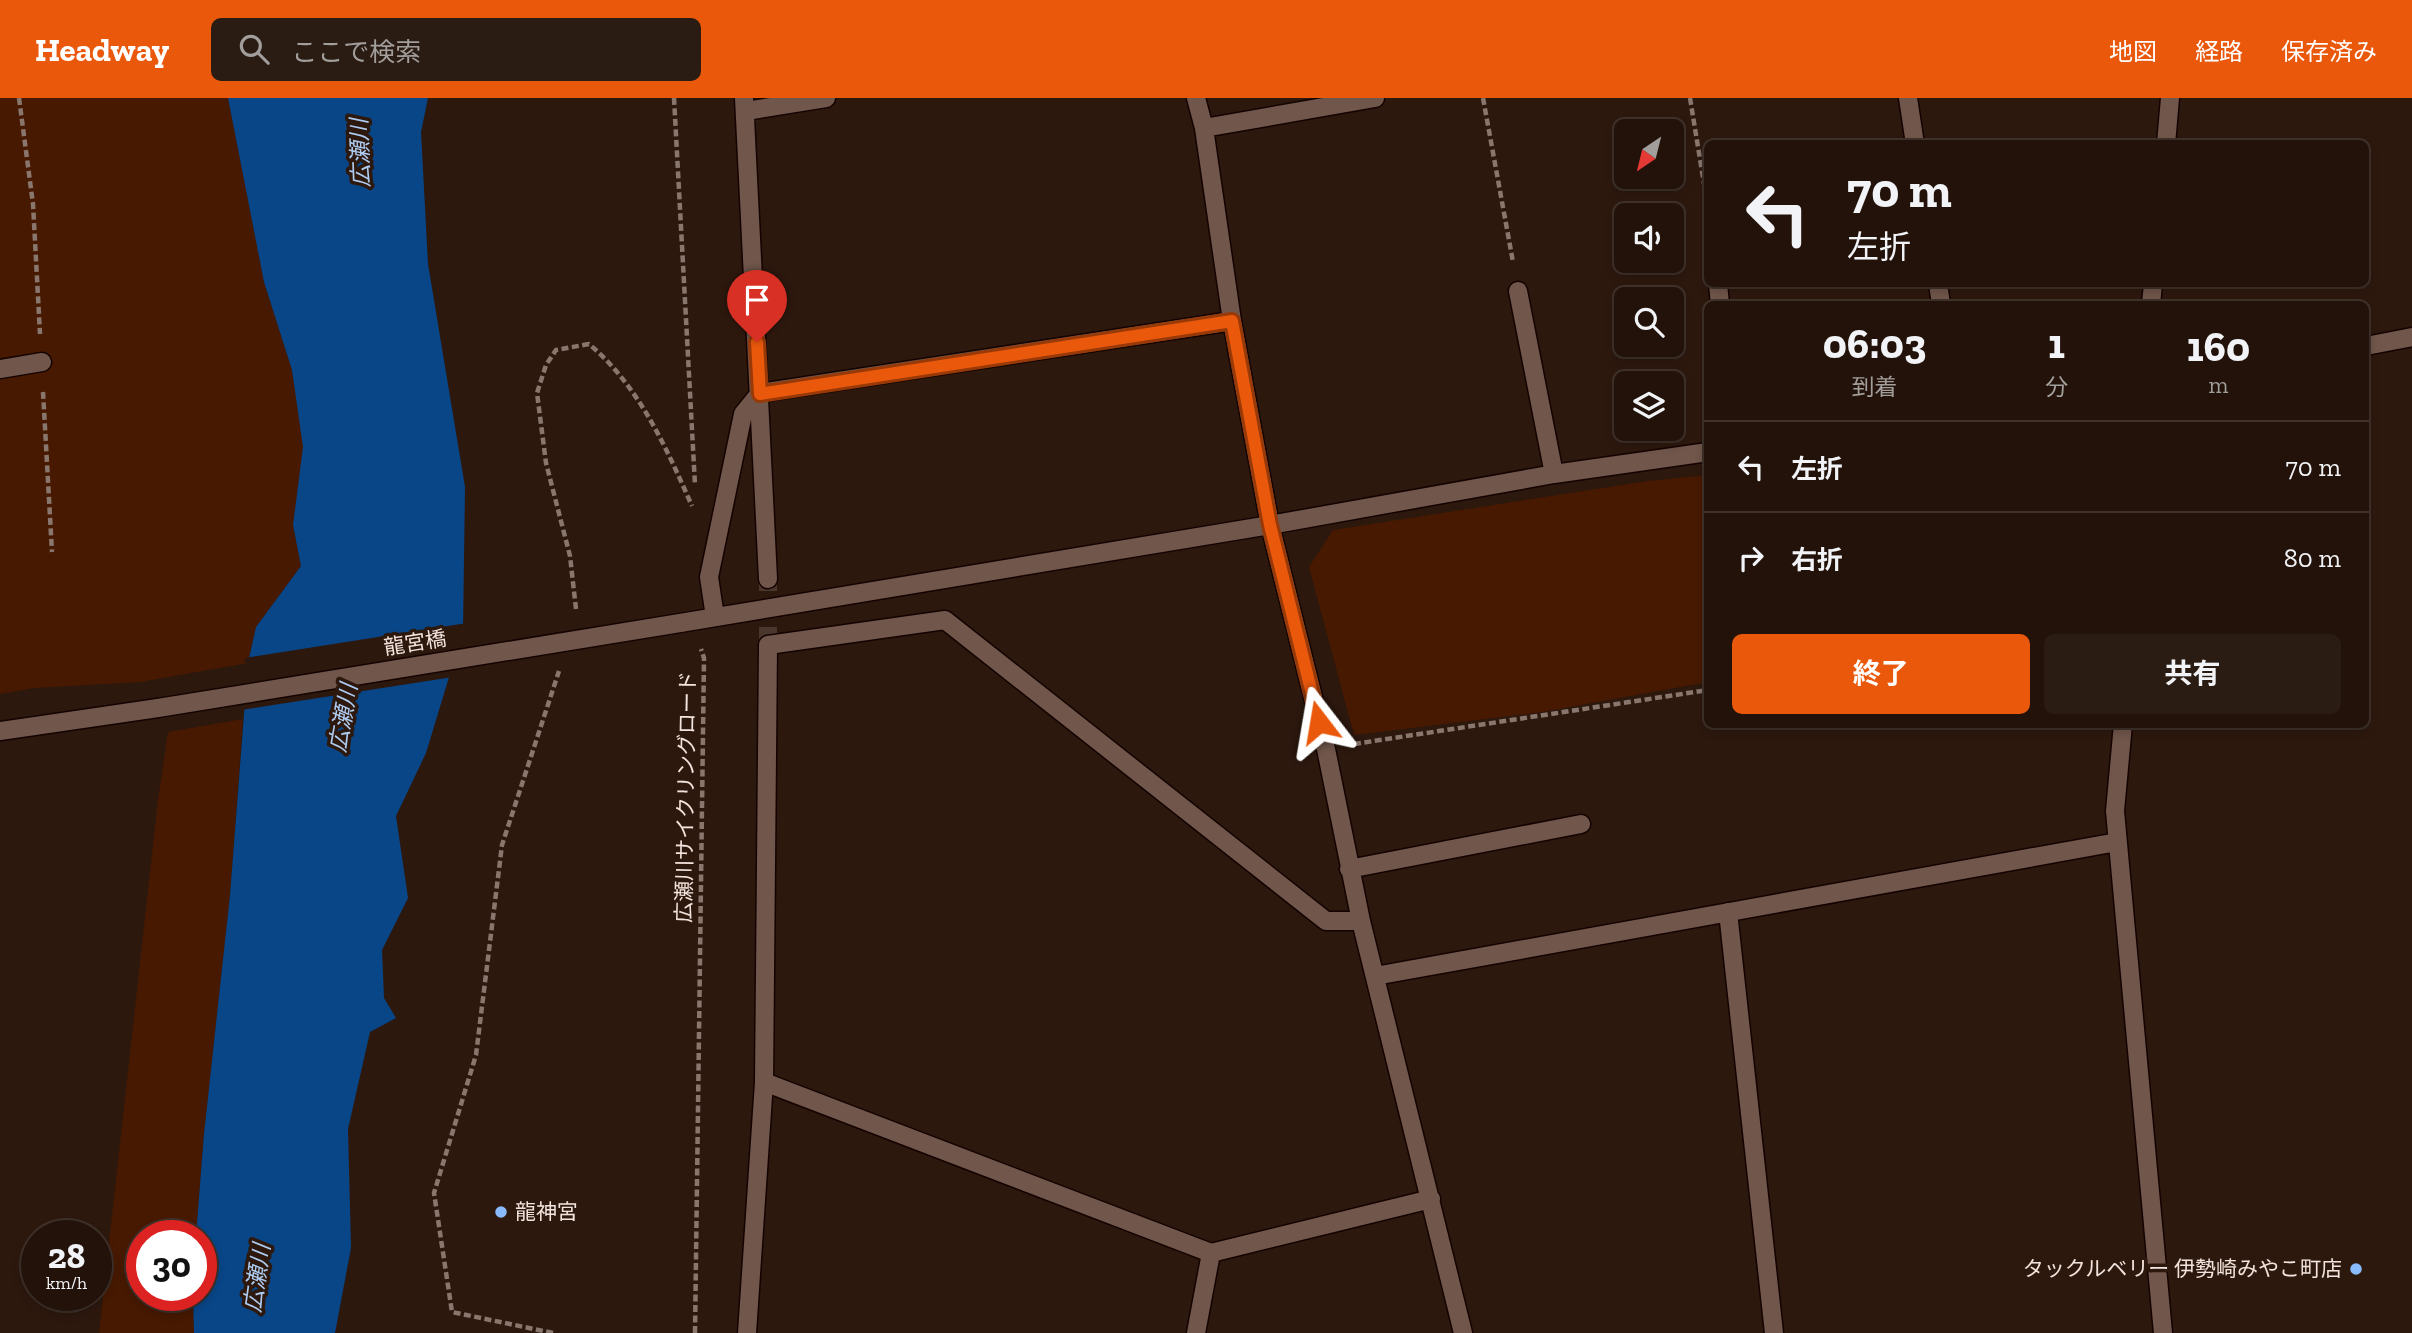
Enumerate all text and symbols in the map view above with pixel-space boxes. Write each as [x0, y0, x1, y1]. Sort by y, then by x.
search box [211, 18, 701, 81]
text: Headway [35, 30, 169, 69]
icon: search [235, 30, 273, 68]
text: ここで検索 [291, 36, 421, 68]
text: 地図 [2109, 37, 2157, 66]
text: 経路 [2195, 37, 2243, 66]
text: 保存済み [2281, 37, 2377, 66]
water label: 広瀬川 [345, 115, 375, 188]
north arrow [1614, 119, 1684, 189]
map controls [1614, 119, 1684, 441]
text: 70 m [1847, 161, 1952, 220]
icon: left [1732, 168, 1823, 259]
button: sound [1614, 203, 1684, 273]
text: 左折 [1847, 228, 1911, 266]
pin [727, 270, 787, 342]
icon: arrive [738, 281, 776, 319]
button: search [1614, 287, 1684, 357]
text: 06:03 [1823, 318, 1926, 369]
text: 1 [2048, 318, 2065, 369]
text: 160 [2187, 321, 2250, 372]
button: layers [1614, 371, 1684, 441]
text: m [2209, 371, 2228, 399]
text: 到着 [1851, 373, 1897, 401]
text: 分 [2045, 373, 2068, 401]
icon: left [1732, 448, 1770, 486]
text: 70 m [2285, 451, 2341, 483]
text: 左折 [1791, 453, 1843, 485]
icon: right [1732, 539, 1770, 577]
text: 80 m [2284, 542, 2341, 574]
text: 右折 [1791, 544, 1843, 576]
street label: 龍宮橋 [382, 625, 448, 660]
button: 終了 [1732, 634, 2030, 714]
button: 共有 [2044, 634, 2341, 714]
street label: 広瀬川サイクリングロード [671, 671, 700, 923]
water label: 広瀬川 [323, 679, 363, 754]
position arrow [1282, 685, 1356, 759]
place label: 龍神宮 [515, 1199, 578, 1224]
marker: 龍神宮 [493, 1204, 509, 1220]
speed limit sign: 30 [126, 1220, 217, 1311]
text: 28 [48, 1235, 85, 1277]
water label: 広瀬川 [238, 1239, 276, 1314]
place label: タックルベリー 伊勢崎みやこ町店 [2023, 1256, 2342, 1281]
marker: タックルベリー 伊勢崎みやこ町店 [2348, 1261, 2364, 1277]
text: km/h [46, 1272, 87, 1294]

